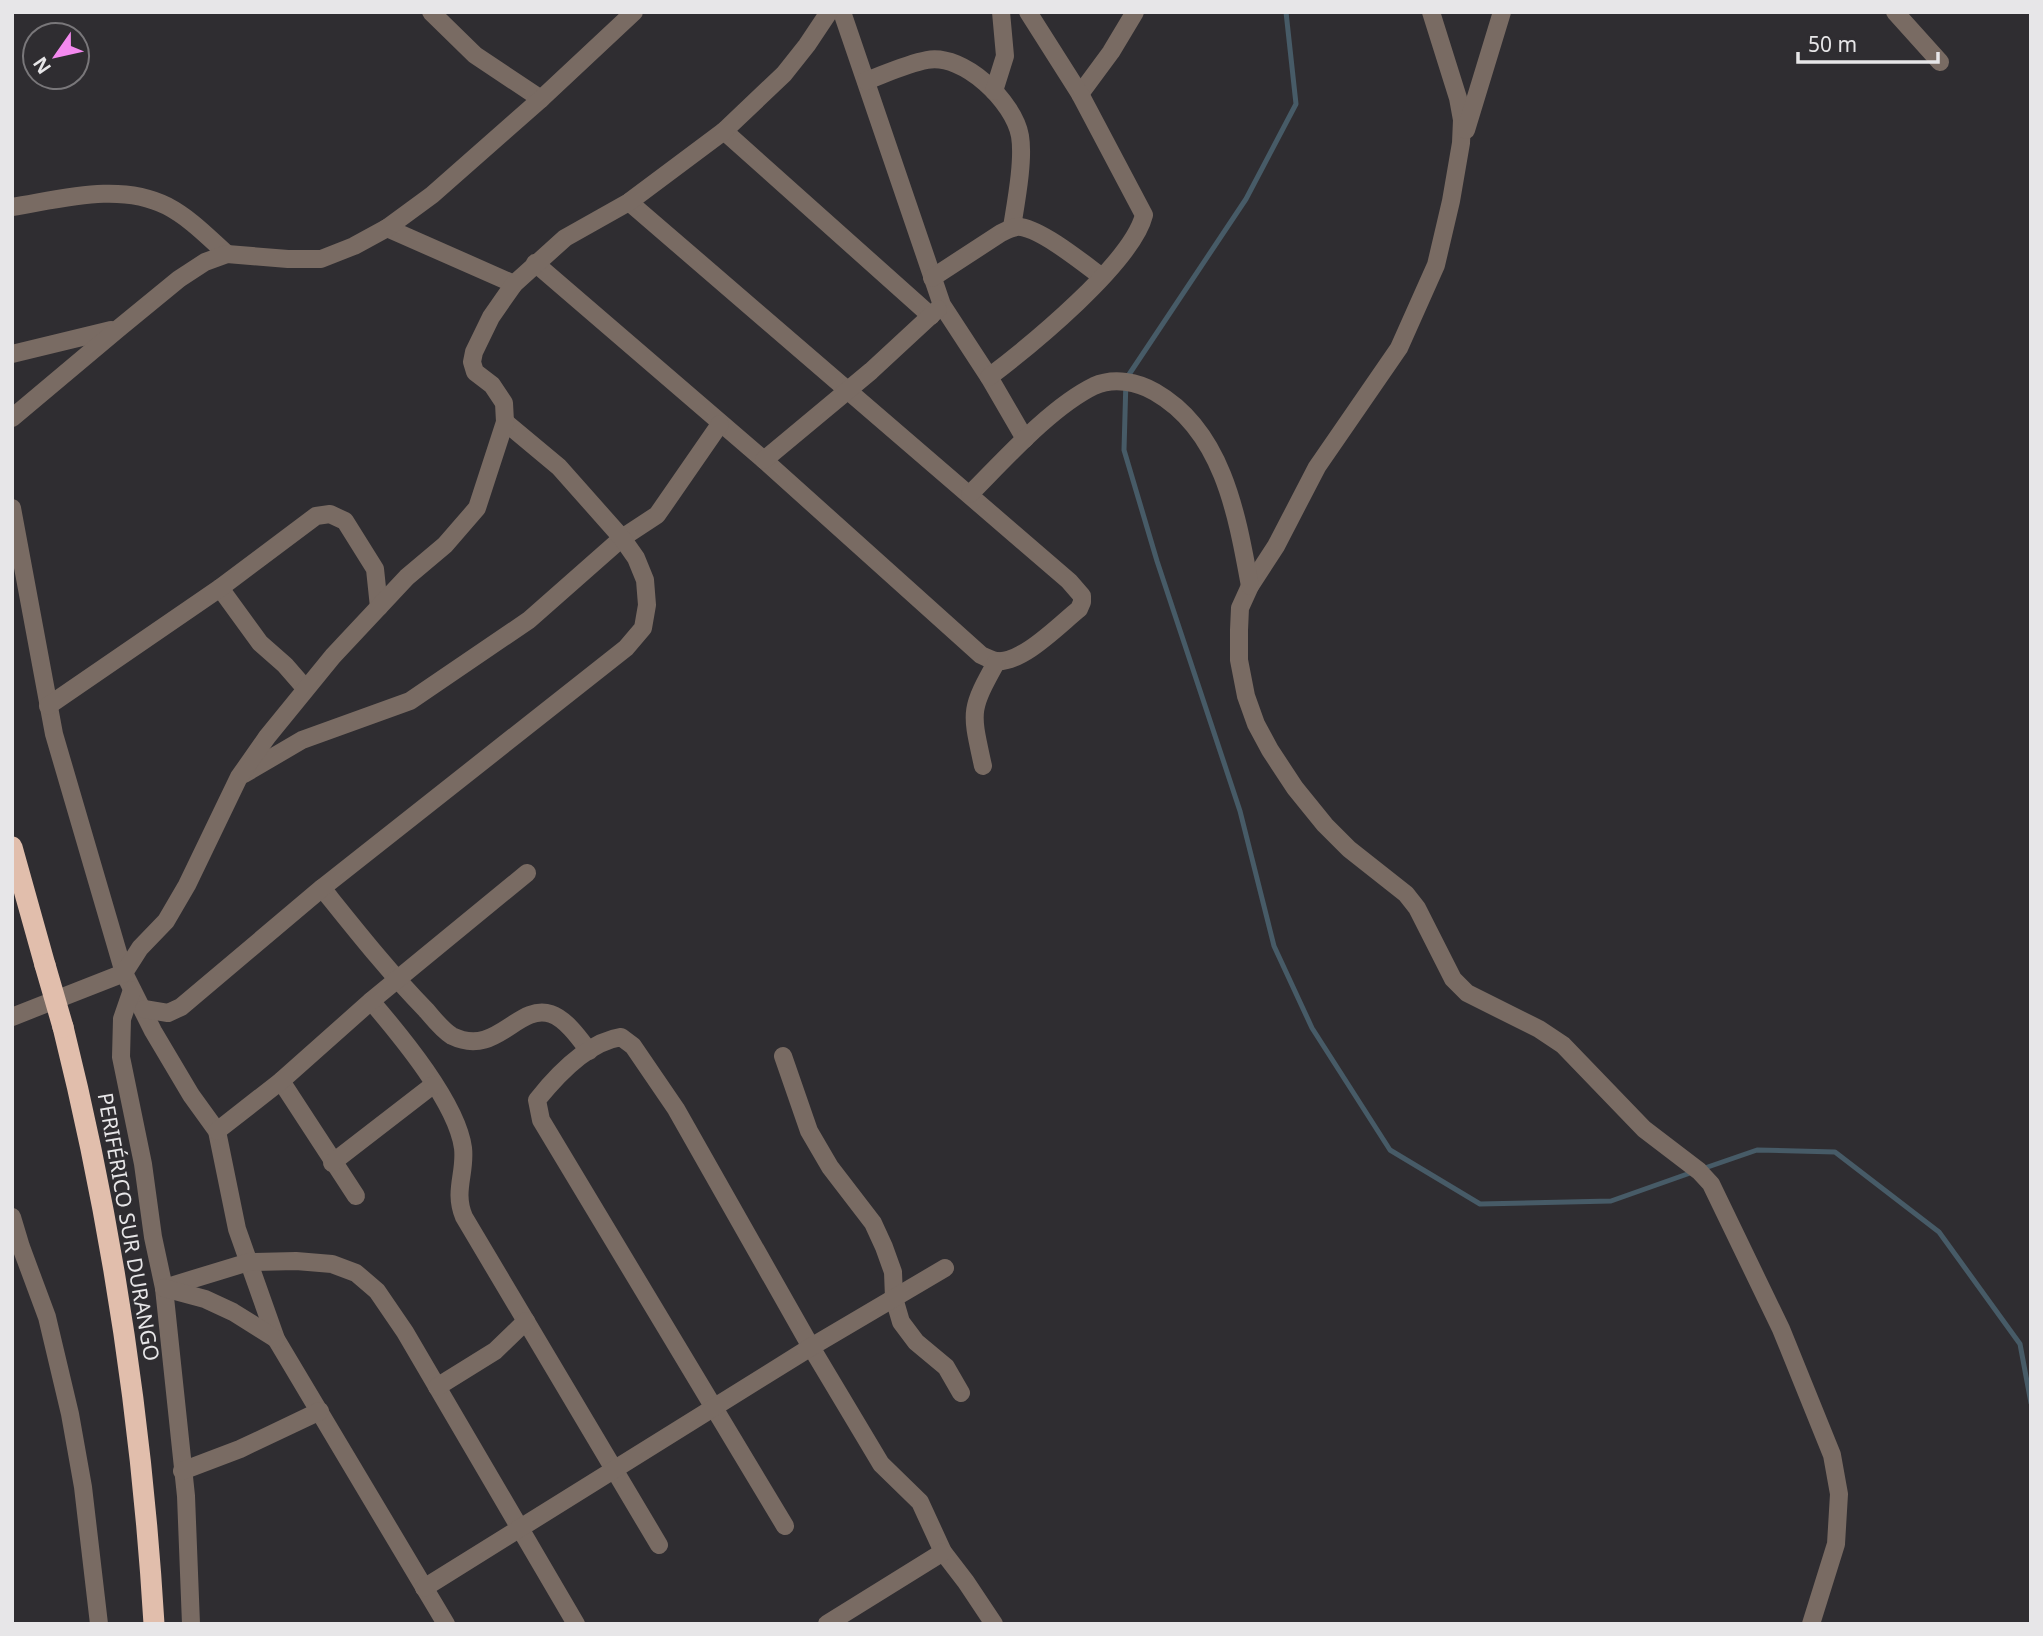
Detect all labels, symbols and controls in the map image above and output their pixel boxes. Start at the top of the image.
north arrow [21,21,91,91]
scale bar [1798,21,1938,65]
text: 50 m [1808,30,1857,58]
text: N [27,52,57,79]
street label: PERIFÉRICO SUR DURANGO [92,1090,166,1363]

